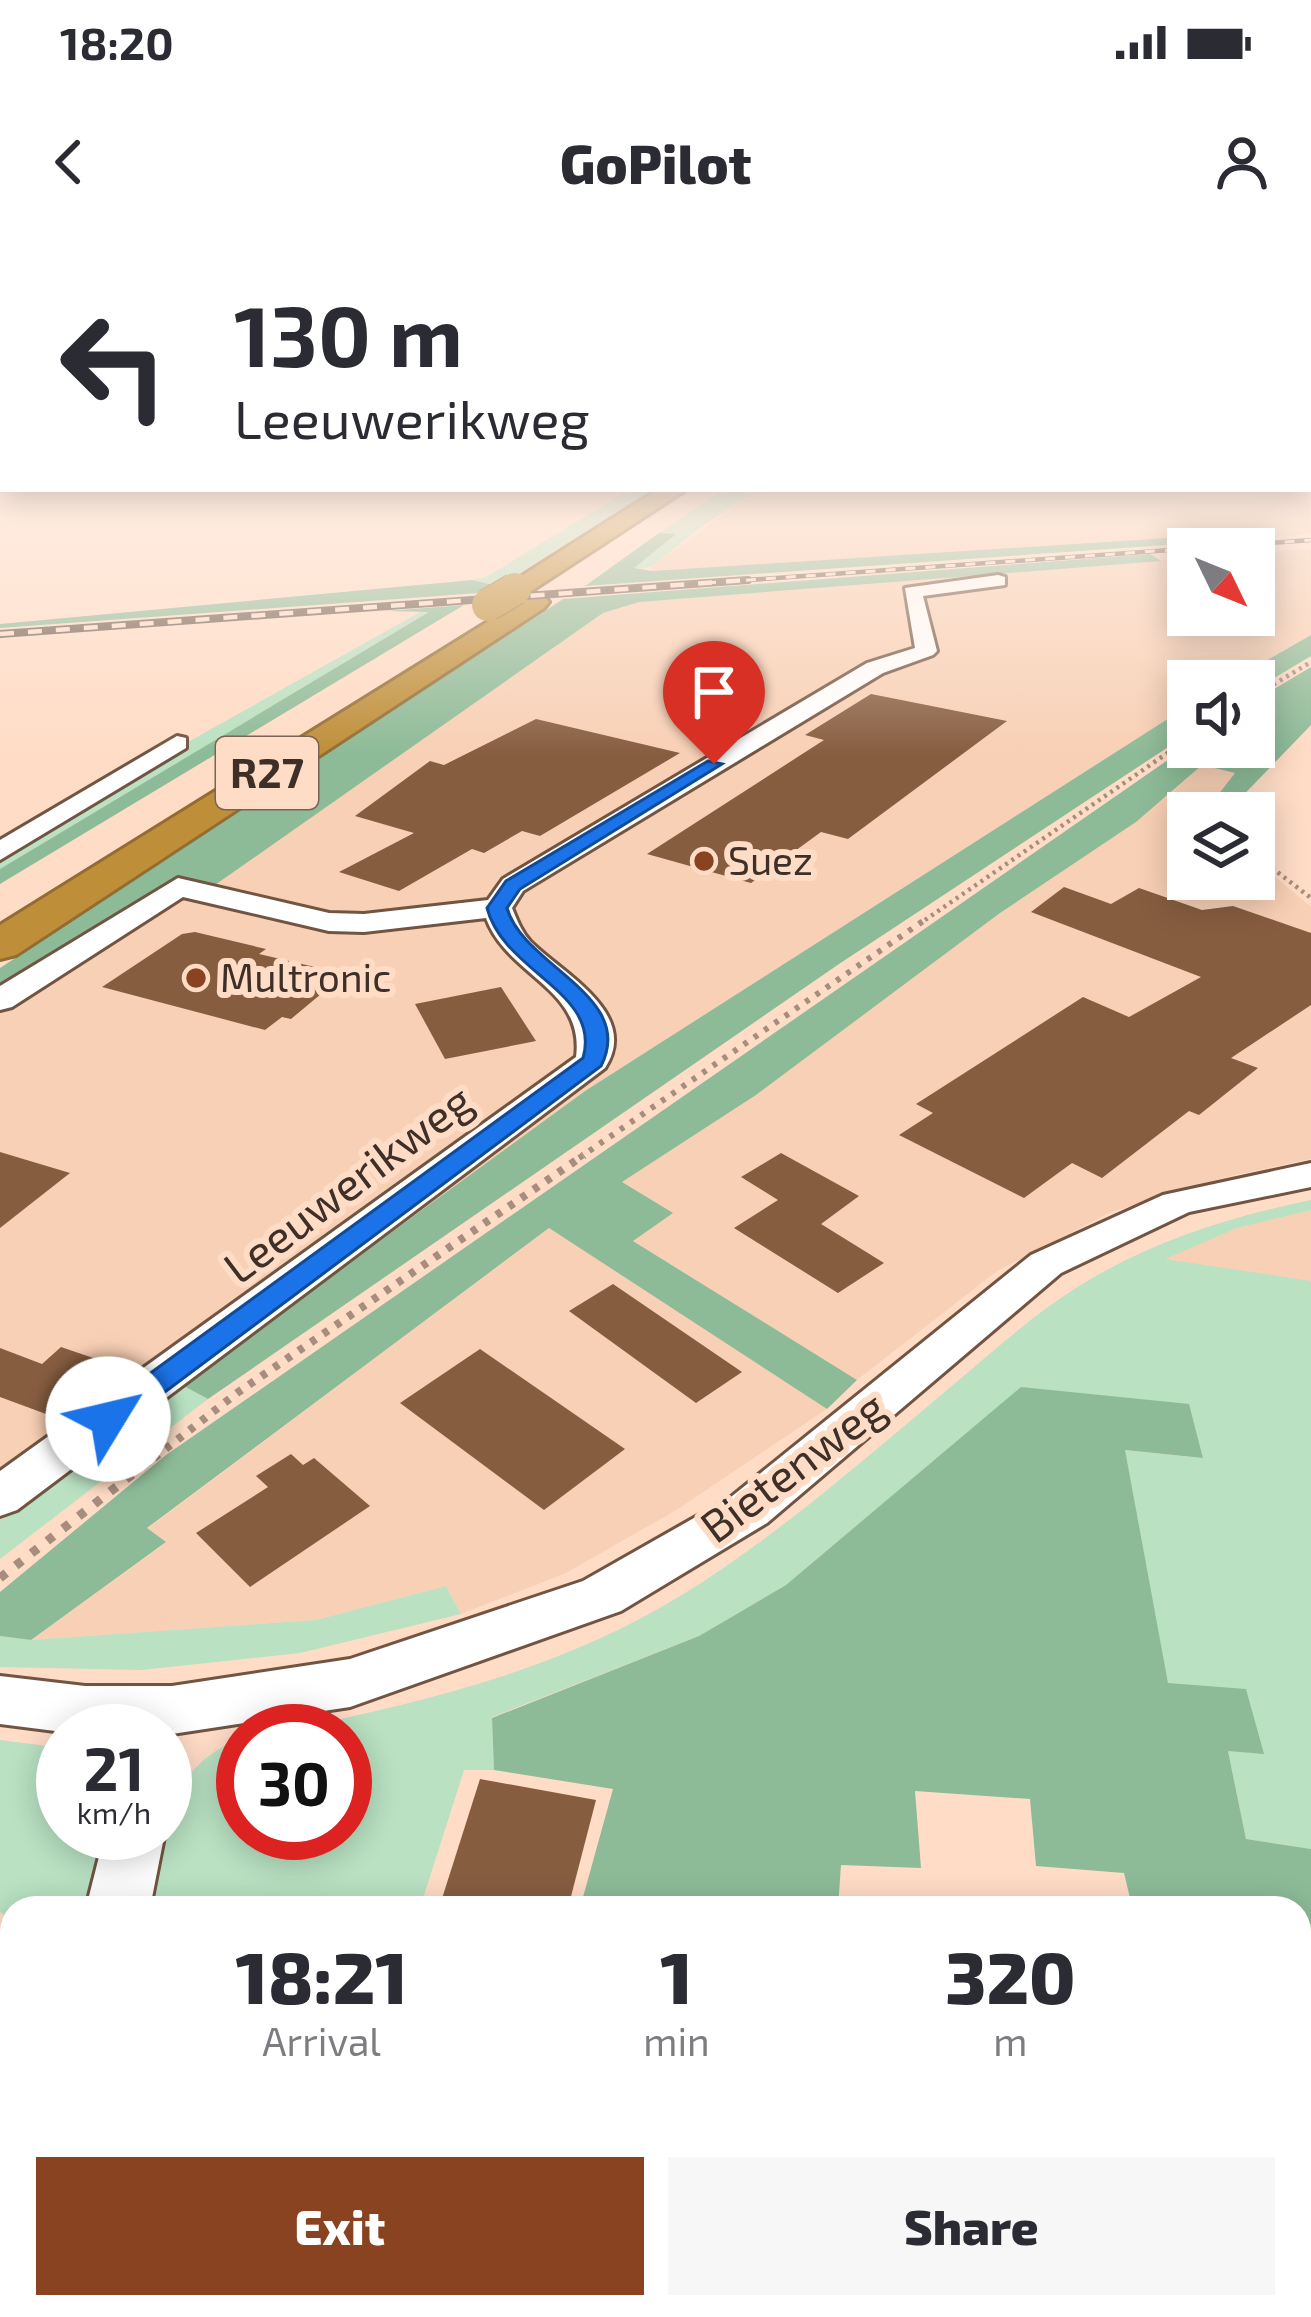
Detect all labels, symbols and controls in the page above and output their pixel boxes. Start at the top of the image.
text: 18:20 [60,15,174,69]
icon: back [36,129,102,195]
icon: person [1209,129,1275,195]
text: GoPilot [560,130,751,195]
text: 130 m [234,283,463,384]
icon: left [36,288,192,444]
text: Leeuwerikweg [234,385,590,450]
north arrow [1167,528,1275,636]
map controls [1167,528,1275,900]
pin [663,641,765,764]
icon: arrive [681,659,747,725]
button: sound [1167,660,1275,768]
road number: R27 [216,737,318,809]
button: layers [1167,792,1275,900]
place label: Suez [728,836,813,883]
marker: Suez [691,848,717,874]
place label: Multronic [220,953,391,1000]
marker: Multronic [183,965,209,991]
street label: Leeuwerikweg [212,1072,481,1293]
position arrow [45,1356,171,1482]
street label: Bietenweg [689,1379,895,1552]
speed limit sign: 30 [216,1704,372,1860]
text: 21 [84,1731,144,1803]
text: km/h [77,1794,151,1830]
text: 18:21 [235,1932,408,2018]
text: 1 [660,1932,693,2018]
text: 320 [945,1932,1076,2018]
text: Arrival [262,2017,381,2064]
text: min [643,2017,710,2064]
text: m [993,2017,1027,2064]
button: Exit [36,2157,644,2295]
button: Share [668,2157,1275,2295]

